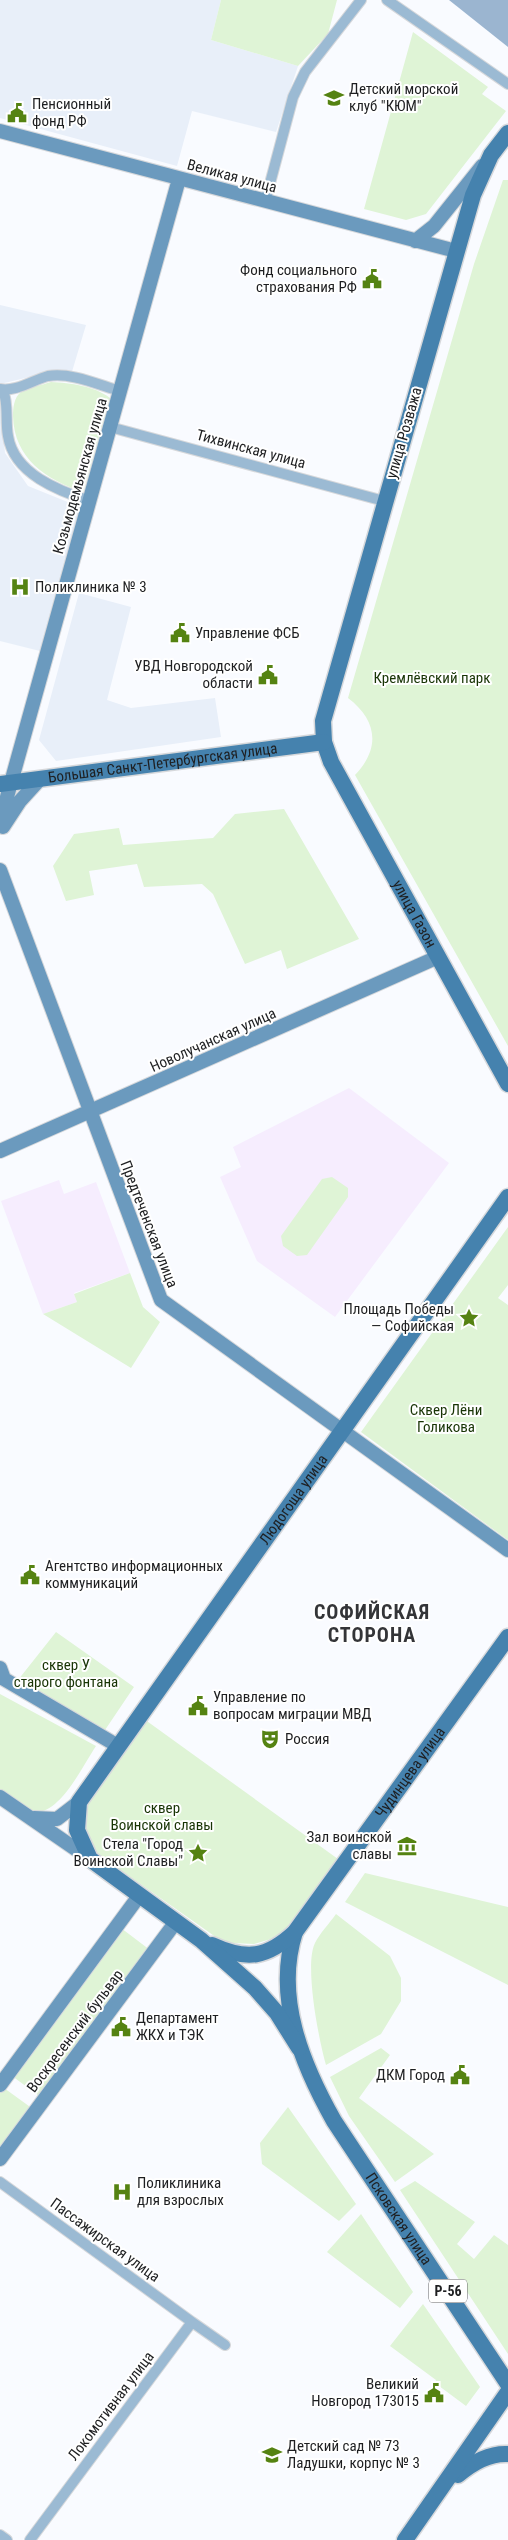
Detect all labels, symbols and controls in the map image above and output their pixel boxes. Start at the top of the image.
place label: Детский морской клуб "КЮМ" [349,80,458,115]
school or university icon: Детский морской клуб "КЮМ" [323,87,345,109]
place label: Пенсионный фонд РФ [32,95,111,130]
public building icon: Пенсионный фонд РФ [6,102,28,124]
street label: Великая улица [185,155,279,197]
place label: Фонд социального страхования РФ [240,261,357,296]
public building icon: Фонд социального страхования РФ [361,268,383,290]
street label: улица Розважа [382,385,426,481]
street label: Козьмодемьянская улица [49,396,111,556]
street label: Тихвинская улица [194,426,308,472]
hospital icon: Поликлиника № 3 [9,576,31,598]
place label: Поликлиника № 3 [35,578,147,596]
public building icon: Управление ФСБ [169,622,191,644]
place label: Управление ФСБ [195,624,300,642]
place label: УВД Новгородской области [134,657,253,692]
public building icon: УВД Новгородской области [257,664,279,686]
park label: Кремлёвский парк [374,669,490,687]
street label: Большая Санкт-Петербургская улица [47,739,278,787]
street label: улица Газон [389,877,440,951]
street label: Новолучанская улица [147,1004,279,1076]
street label: Предтеченская улица [116,1158,182,1290]
place label: Площадь Победы — Софийская [343,1300,454,1335]
place icon: Площадь Победы — Софийская [458,1307,480,1329]
park label: Сквер Лёни Голикова [410,1401,482,1436]
street label: Людогоща улица [255,1451,332,1548]
place label: Агентство информационных коммуникаций [45,1557,223,1592]
public building icon: Агентство информационных коммуникаций [19,1564,41,1586]
district label: СОФИЙСКАЯ СТОРОНА [314,1600,430,1647]
park label: сквер У старого фонтана [14,1656,118,1691]
place label: Управление по вопросам миграции МВД [213,1688,371,1723]
public building icon: Управление по вопросам миграции МВД [187,1695,209,1717]
street label: Чудинцева улица [371,1723,449,1821]
theatre icon: Россия [259,1728,281,1750]
place label: Россия [285,1730,329,1748]
park label: сквер Воинской славы [110,1799,214,1834]
place label: Зал воинской славы [306,1828,392,1863]
place label: Стела "Город Воинской Славы" [74,1835,183,1870]
museum icon: Зал воинской славы [396,1835,418,1857]
place icon: Стела "Город Воинской Славы" [187,1842,209,1864]
street label: Воскресенский бульвар [23,1966,127,2096]
place label: Департамент ЖКХ и ТЭК [136,2009,219,2044]
public building icon: Департамент ЖКХ и ТЭК [110,2016,132,2038]
public building icon: ДКМ Город [449,2064,471,2086]
place label: ДКМ Город [376,2066,445,2084]
street label: Псковская улица [362,2169,436,2268]
place label: Поликлиника для взрослых [137,2174,224,2209]
hospital icon: Поликлиника для взрослых [111,2181,133,2203]
street label: Пассажирская улица [47,2194,163,2286]
road number: Р-56 [429,2280,467,2302]
street label: Локомотивная улица [64,2348,158,2464]
place label: Великий Новгород 173015 [311,2375,419,2410]
public building icon: Великий Новгород 173015 [423,2382,445,2404]
place label: Детский сад № 73 Ладушки, корпус № 3 [287,2437,420,2472]
school or university icon: Детский сад № 73 Ладушки, корпус № 3 [261,2444,283,2466]

